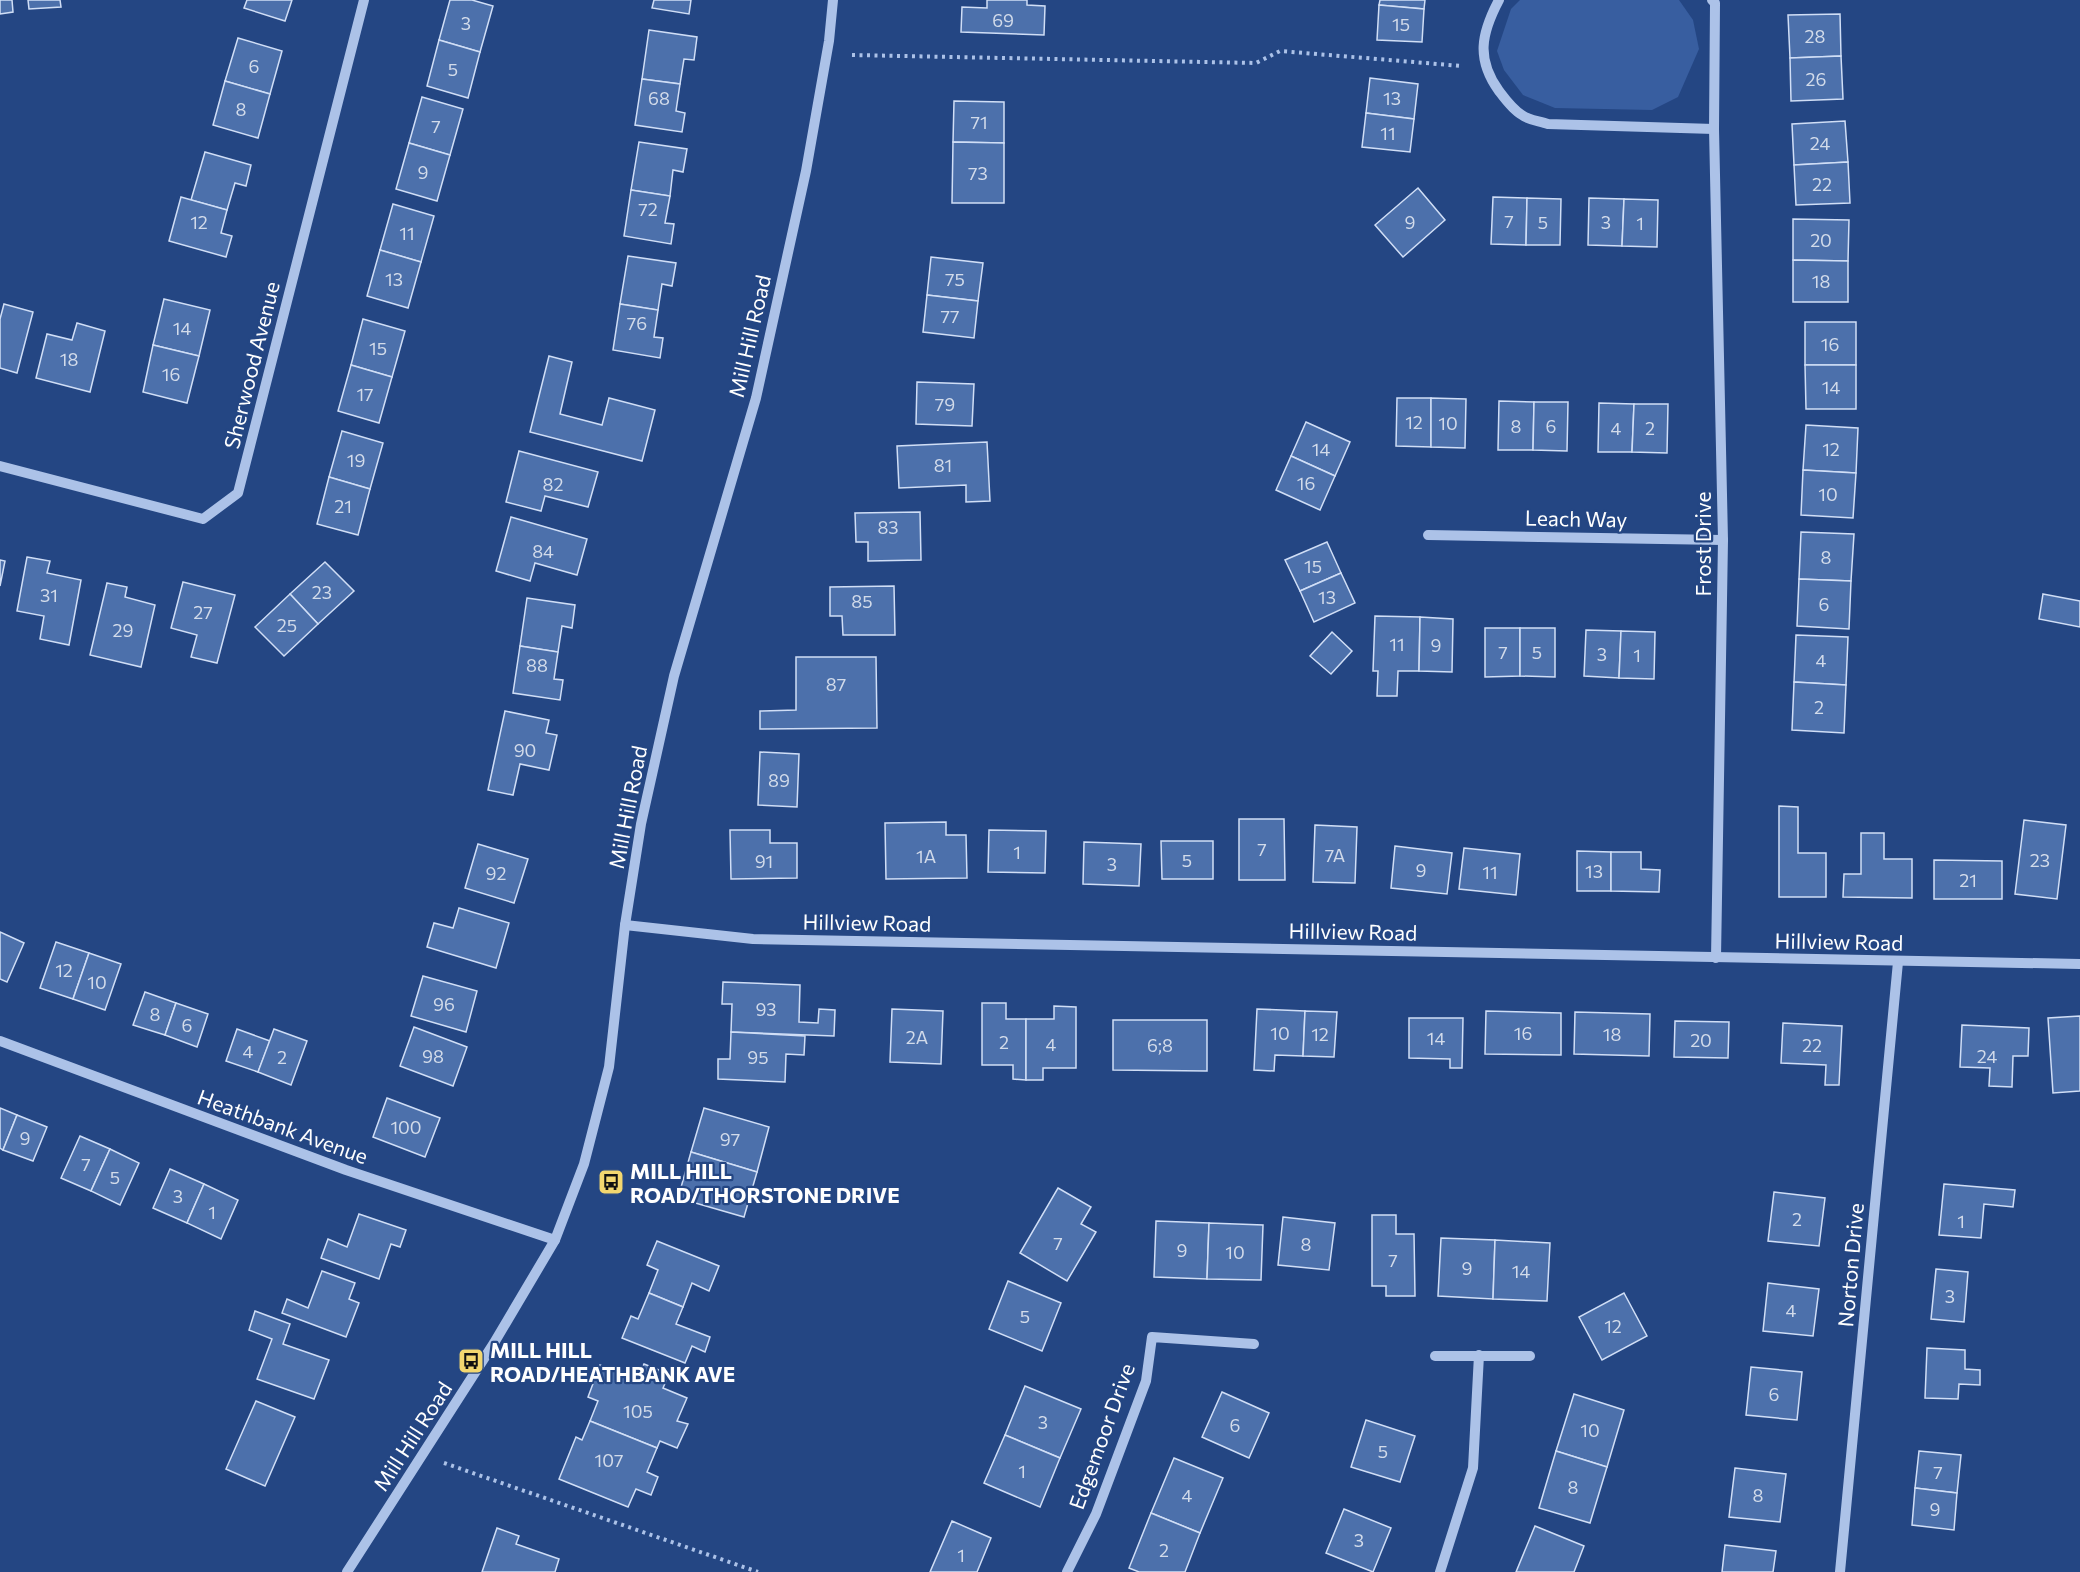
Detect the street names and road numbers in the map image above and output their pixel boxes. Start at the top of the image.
street label: Mill Hill Road [723,272,775,400]
street label: Sherwood Avenue [218,279,284,451]
street label: Frost Drive [1690,492,1715,596]
street label: Leach Way [1525,505,1628,531]
street label: Mill Hill Road [603,743,651,871]
street label: Hillview Road [802,908,932,936]
street label: Hillview Road [1288,917,1418,945]
street label: Hillview Road [1774,927,1904,955]
street label: Heathbank Avenue [194,1084,372,1168]
street label: Norton Drive [1832,1202,1868,1328]
street label: Edgemoor Drive [1063,1360,1139,1512]
street label: Mill Hill Road [367,1377,457,1495]

